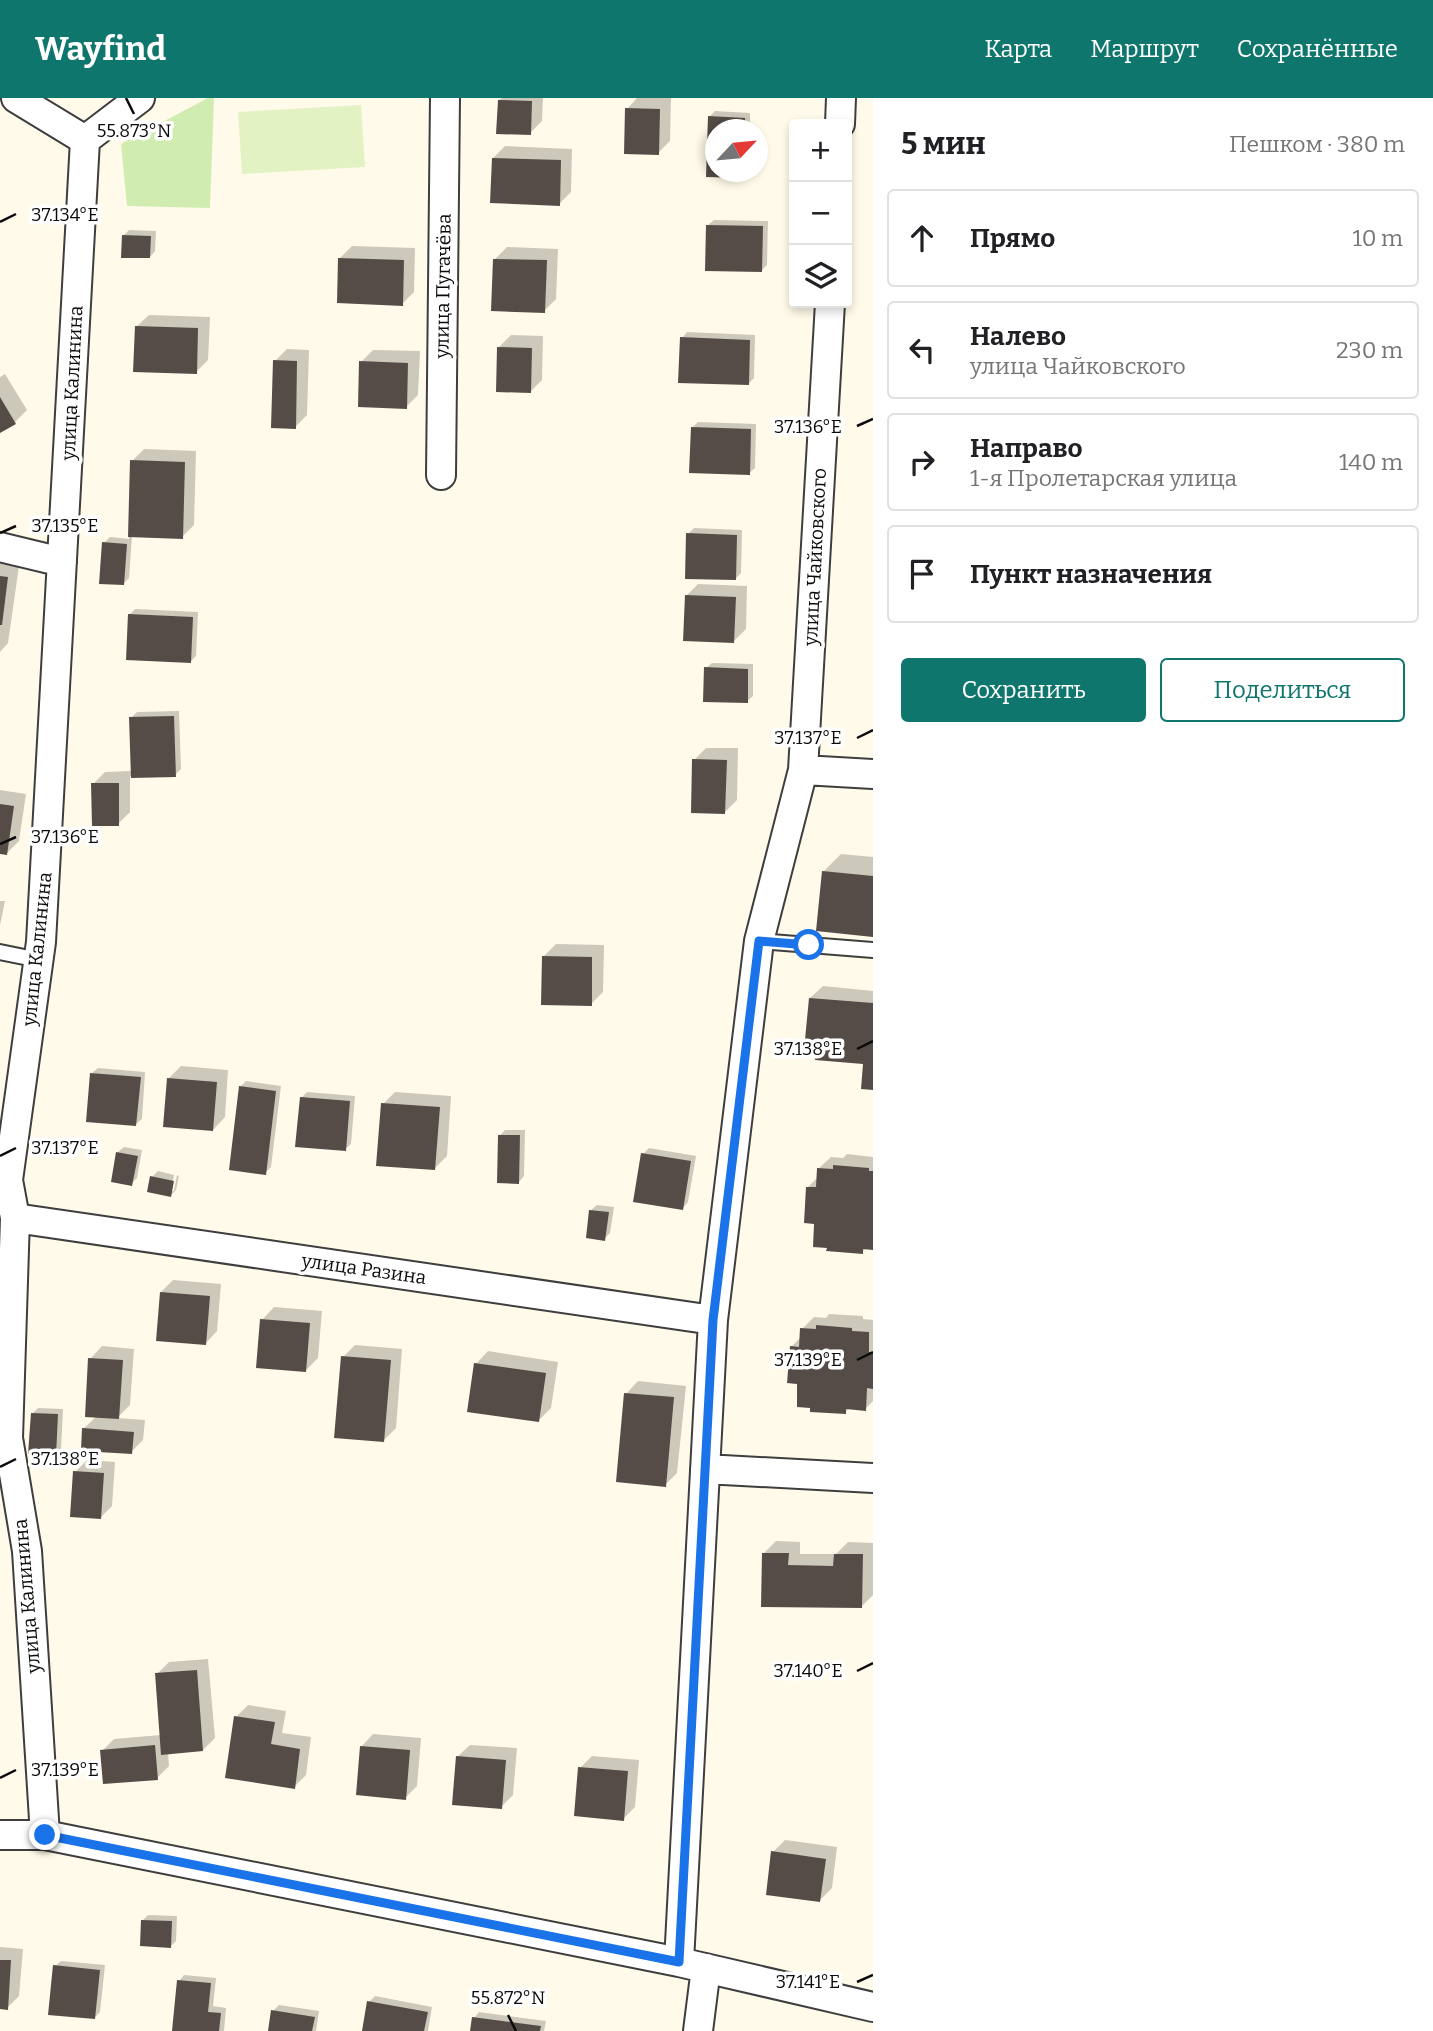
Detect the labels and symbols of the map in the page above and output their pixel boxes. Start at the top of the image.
north arrow [705,119,768,182]
text: 55.873°N [97,120,171,142]
text: 37.134°E [31,204,99,226]
street label: улица Пугачёва [430,213,456,360]
street label: улица Калинина [56,304,88,462]
text: 37.136°E [774,416,842,438]
street label: улица Чайковского [799,467,831,648]
text: 37.135°E [31,515,99,537]
text: 37.137°E [774,727,842,749]
text: 37.136°E [31,826,99,848]
street label: улица Калинина [17,870,57,1028]
route start [793,929,824,960]
text: 37.138°E [774,1038,842,1060]
text: 37.137°E [31,1137,99,1159]
street label: улица Разина [299,1249,428,1289]
text: 37.139°E [774,1349,842,1371]
text: 37.138°E [31,1448,99,1470]
street label: улица Калинина [9,1517,45,1675]
text: 37.140°E [773,1660,843,1682]
text: 37.139°E [31,1759,99,1781]
route end [29,1819,60,1850]
text: 37.141°E [776,1971,840,1993]
text: 55.872°N [471,1987,545,2009]

